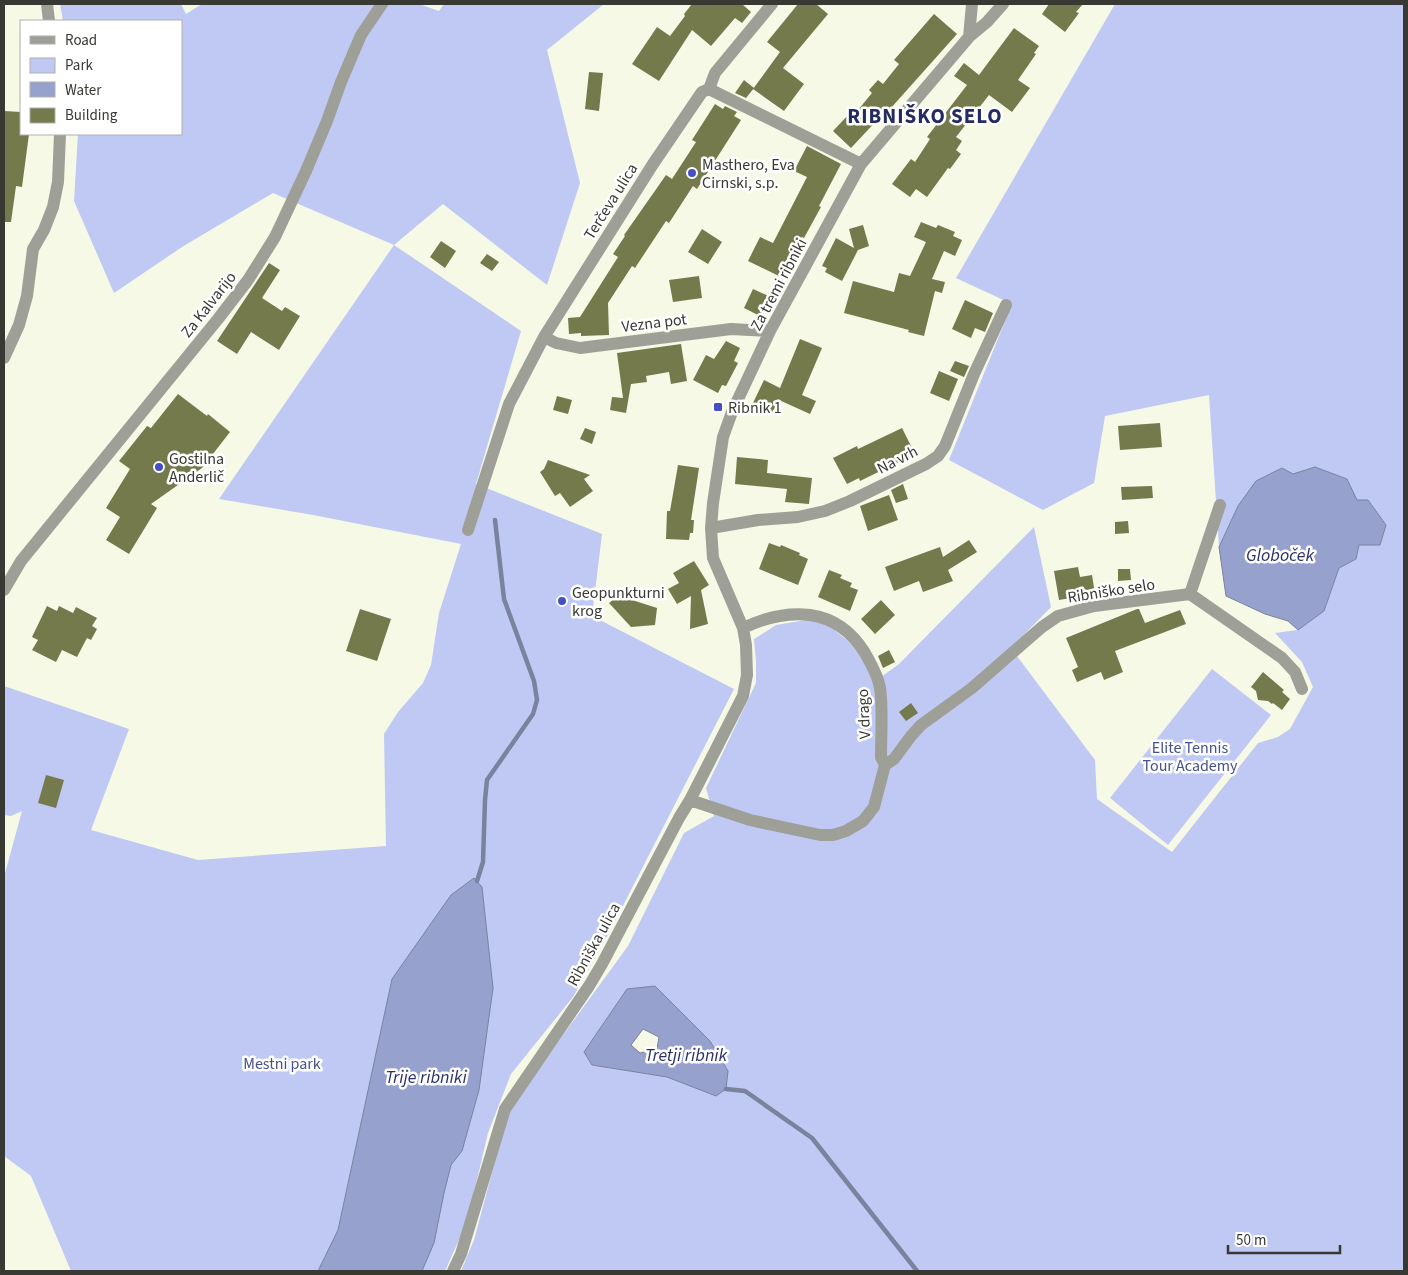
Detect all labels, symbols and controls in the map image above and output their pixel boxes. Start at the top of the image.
legend [20,20,182,135]
text: Road [65,30,97,51]
text: Park [65,55,94,76]
text: Water [65,80,102,101]
district label: RIBNIŠKO SELO [847,101,1003,131]
text: Building [65,105,118,126]
place label: Masthero, Eva Cirnski, s.p. [702,154,795,194]
street label: Terčeva ulica [579,159,643,244]
marker: Masthero, Eva Cirnski, s.p. [686,167,698,179]
street label: Za tremi ribniki [745,234,812,335]
street label: Za Kalvarijo [176,267,242,342]
street label: Vezna pot [620,308,689,338]
place label: Ribnik 1 [728,397,782,419]
marker: Ribnik 1 [712,401,724,413]
street label: Na vrh [873,440,922,480]
place label: Gostilna Anderlič [169,448,225,488]
marker: Gostilna Anderlič [153,461,165,473]
water label: Globoček [1246,543,1314,568]
street label: Ribniško selo [1066,573,1156,609]
place label: Geopunkturni krog [572,582,665,622]
marker: Geopunkturni krog [556,595,568,607]
street label: V drago [852,688,876,740]
park label: Elite Tennis Tour Academy [1142,737,1238,777]
street label: Ribniška ulica [562,899,626,990]
water label: Tretji ribnik [645,1043,728,1068]
park label: Mestni park [243,1053,321,1075]
water label: Trije ribniki [385,1065,467,1090]
scale bar [1228,1222,1340,1254]
text: 50 m [1236,1230,1266,1251]

